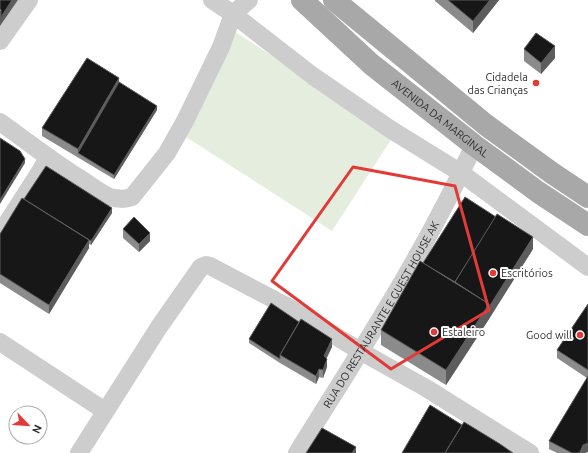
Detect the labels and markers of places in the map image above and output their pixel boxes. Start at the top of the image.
place label: Cidadela das Crianças [468,71,528,96]
marker: Cidadela das Crianças [531,78,541,88]
place label: Escritórios [501,267,553,279]
marker: Escritórios [488,268,498,278]
place label: Estaleiro [442,326,485,338]
marker: Estaleiro [429,327,439,337]
place label: Good will [526,329,572,341]
marker: Good will [575,330,585,340]

